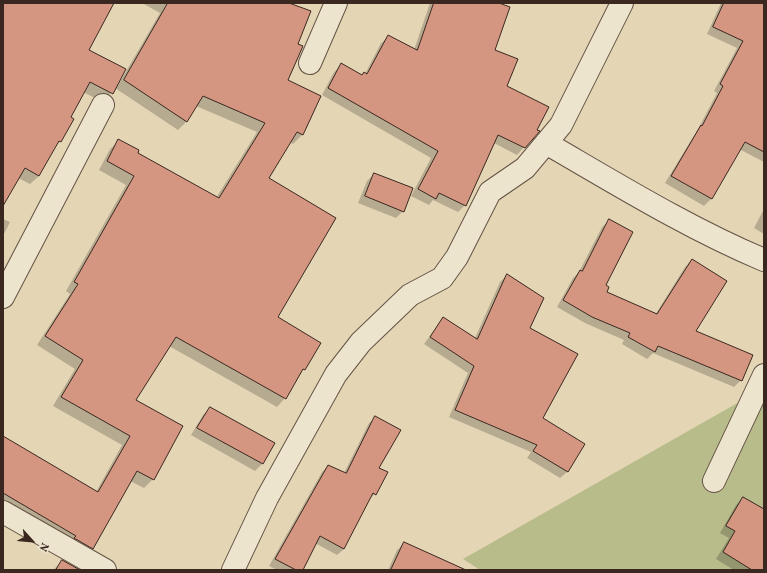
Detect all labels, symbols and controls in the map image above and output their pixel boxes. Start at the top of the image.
north arrow [12,521,52,561]
text: N [35,540,52,554]

